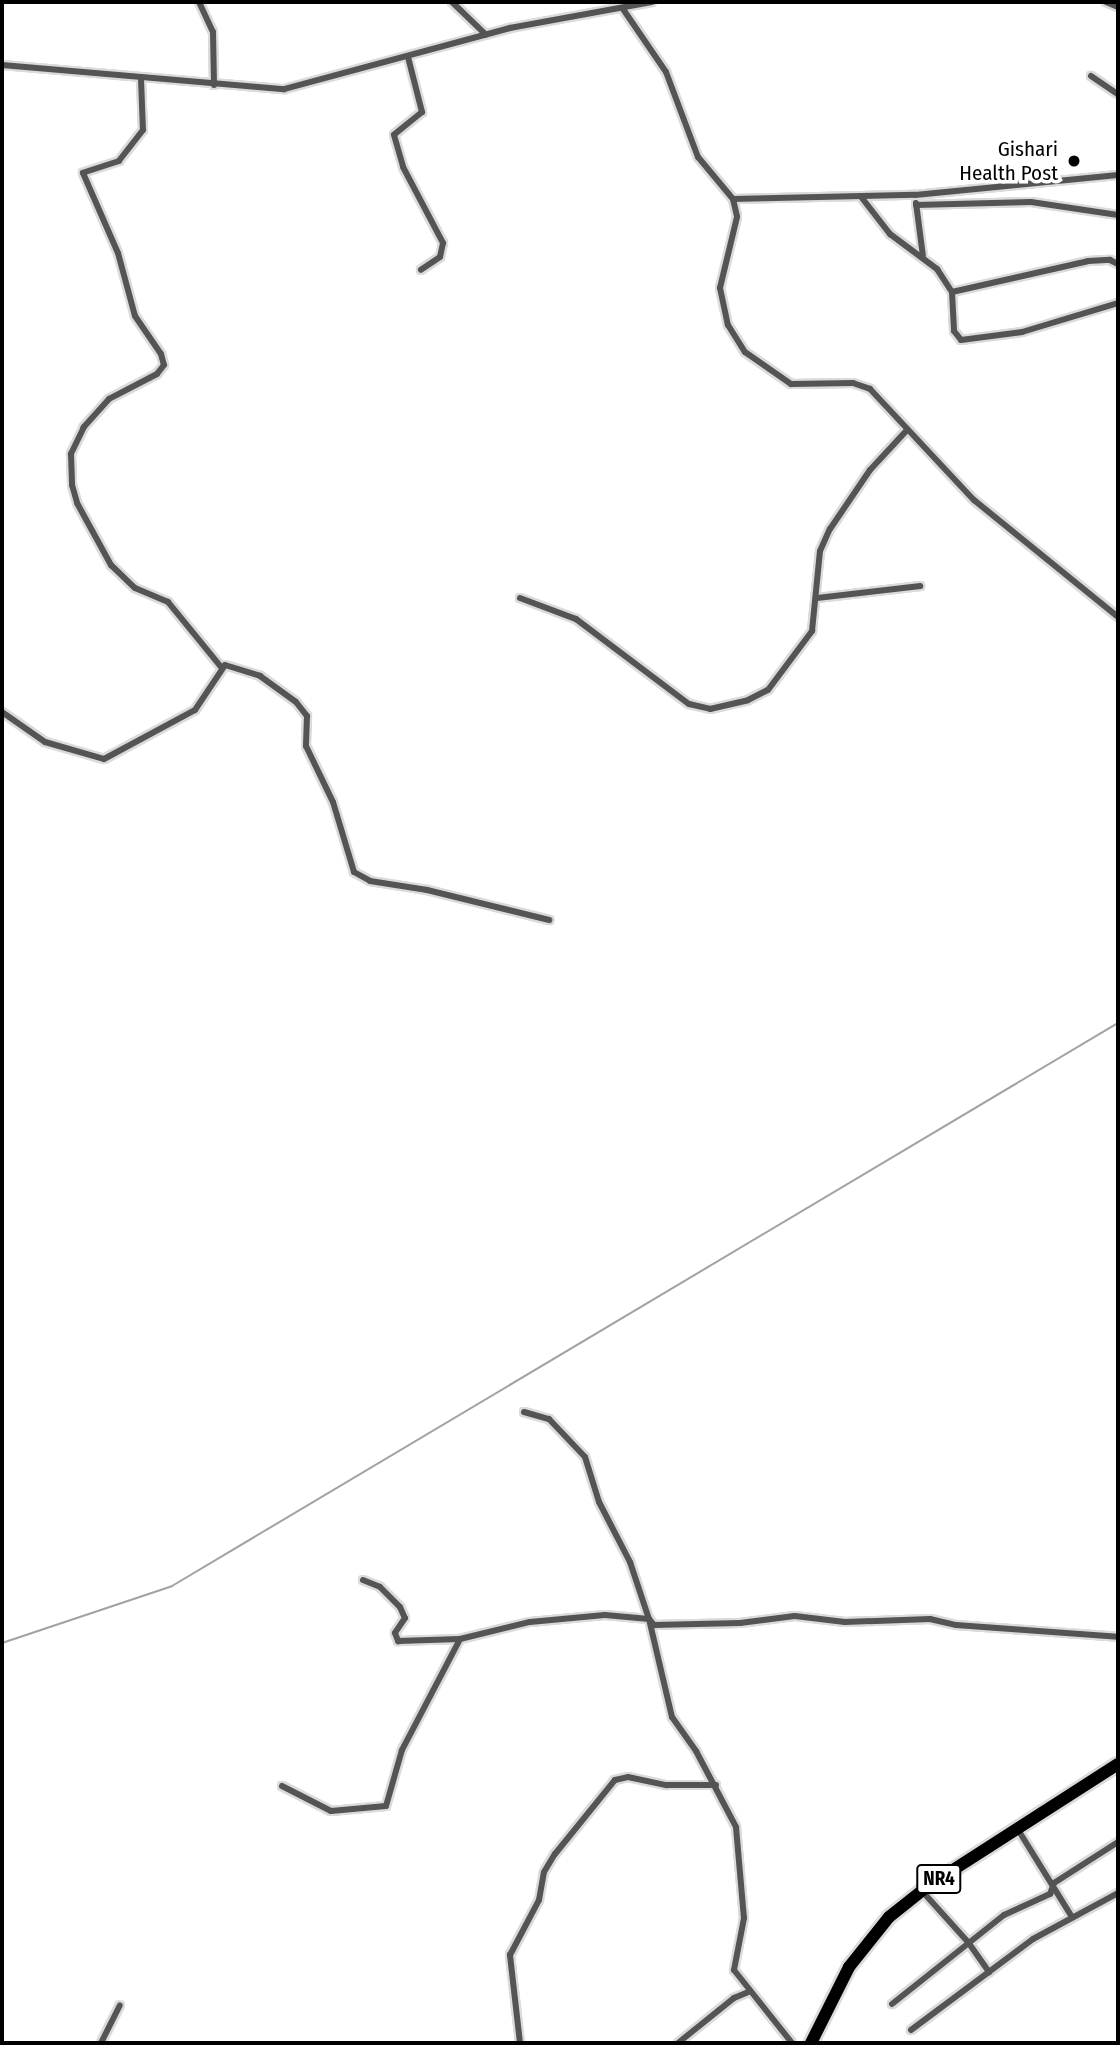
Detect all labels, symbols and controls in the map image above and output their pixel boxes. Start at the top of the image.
place label: Gishari Health Post [959,136,1058,186]
marker: Gishari Health Post [1064,151,1084,171]
road number: NR4 [916,1864,962,1895]

